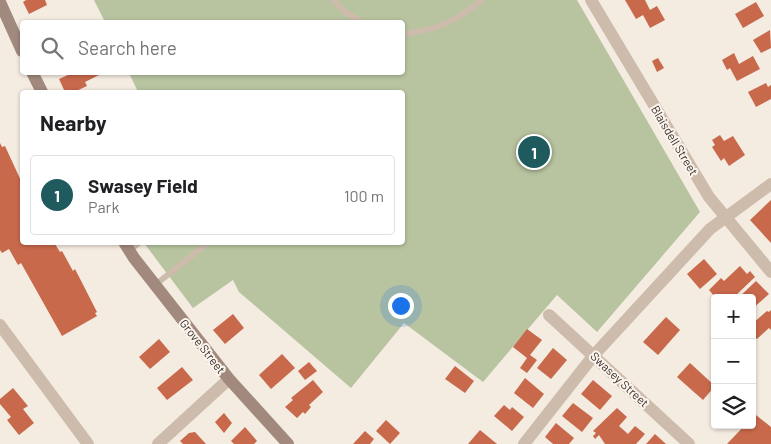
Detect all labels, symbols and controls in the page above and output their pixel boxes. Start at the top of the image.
search box [20,20,405,75]
icon: search [38,34,66,62]
text: Search here [78,36,177,59]
street label: Blaisdell Street [649,103,701,177]
text: Nearby [40,110,106,135]
pin: 1 [518,133,550,171]
text: Swasey Field [88,174,198,197]
text: 1 [54,186,60,205]
text: 100 m [344,186,384,205]
text: Park [88,197,119,216]
your location [388,293,414,319]
map controls [711,294,756,429]
button: + [711,294,756,339]
street label: Grove Street [177,316,229,376]
button: − [711,339,756,384]
street label: Swasey Street [588,349,652,409]
button: layers [711,384,756,429]

